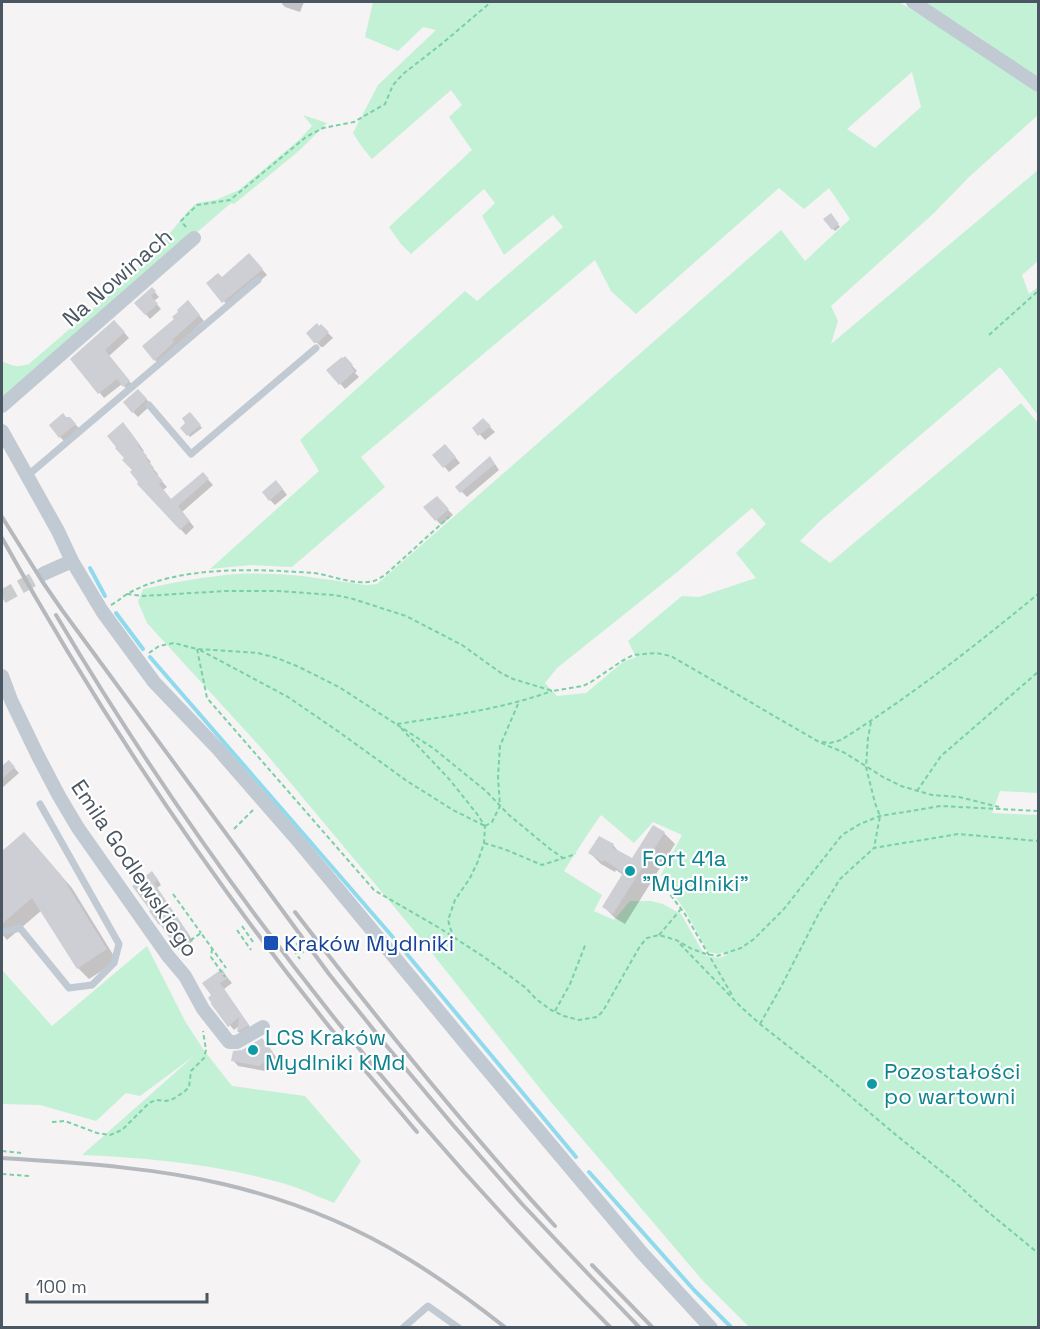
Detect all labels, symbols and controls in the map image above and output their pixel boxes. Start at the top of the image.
street label: Na Nowinach [56,222,178,332]
street label: Emila Godlewskiego [65,774,205,962]
place label: Fort 41a "Mydlniki" [642,844,749,897]
marker: Fort 41a "Mydlniki" [623,864,637,878]
place label: Kraków Mydlniki [284,929,454,957]
marker: Kraków Mydlniki [262,934,280,952]
place label: LCS Kraków Mydlniki KMd [265,1023,405,1076]
marker: LCS Kraków Mydlniki KMd [246,1043,260,1057]
place label: Pozostałości po wartowni [884,1057,1020,1110]
marker: Pozostałości po wartowni [865,1077,879,1091]
scale bar [27,1266,207,1304]
text: 100 m [36,1275,87,1298]

